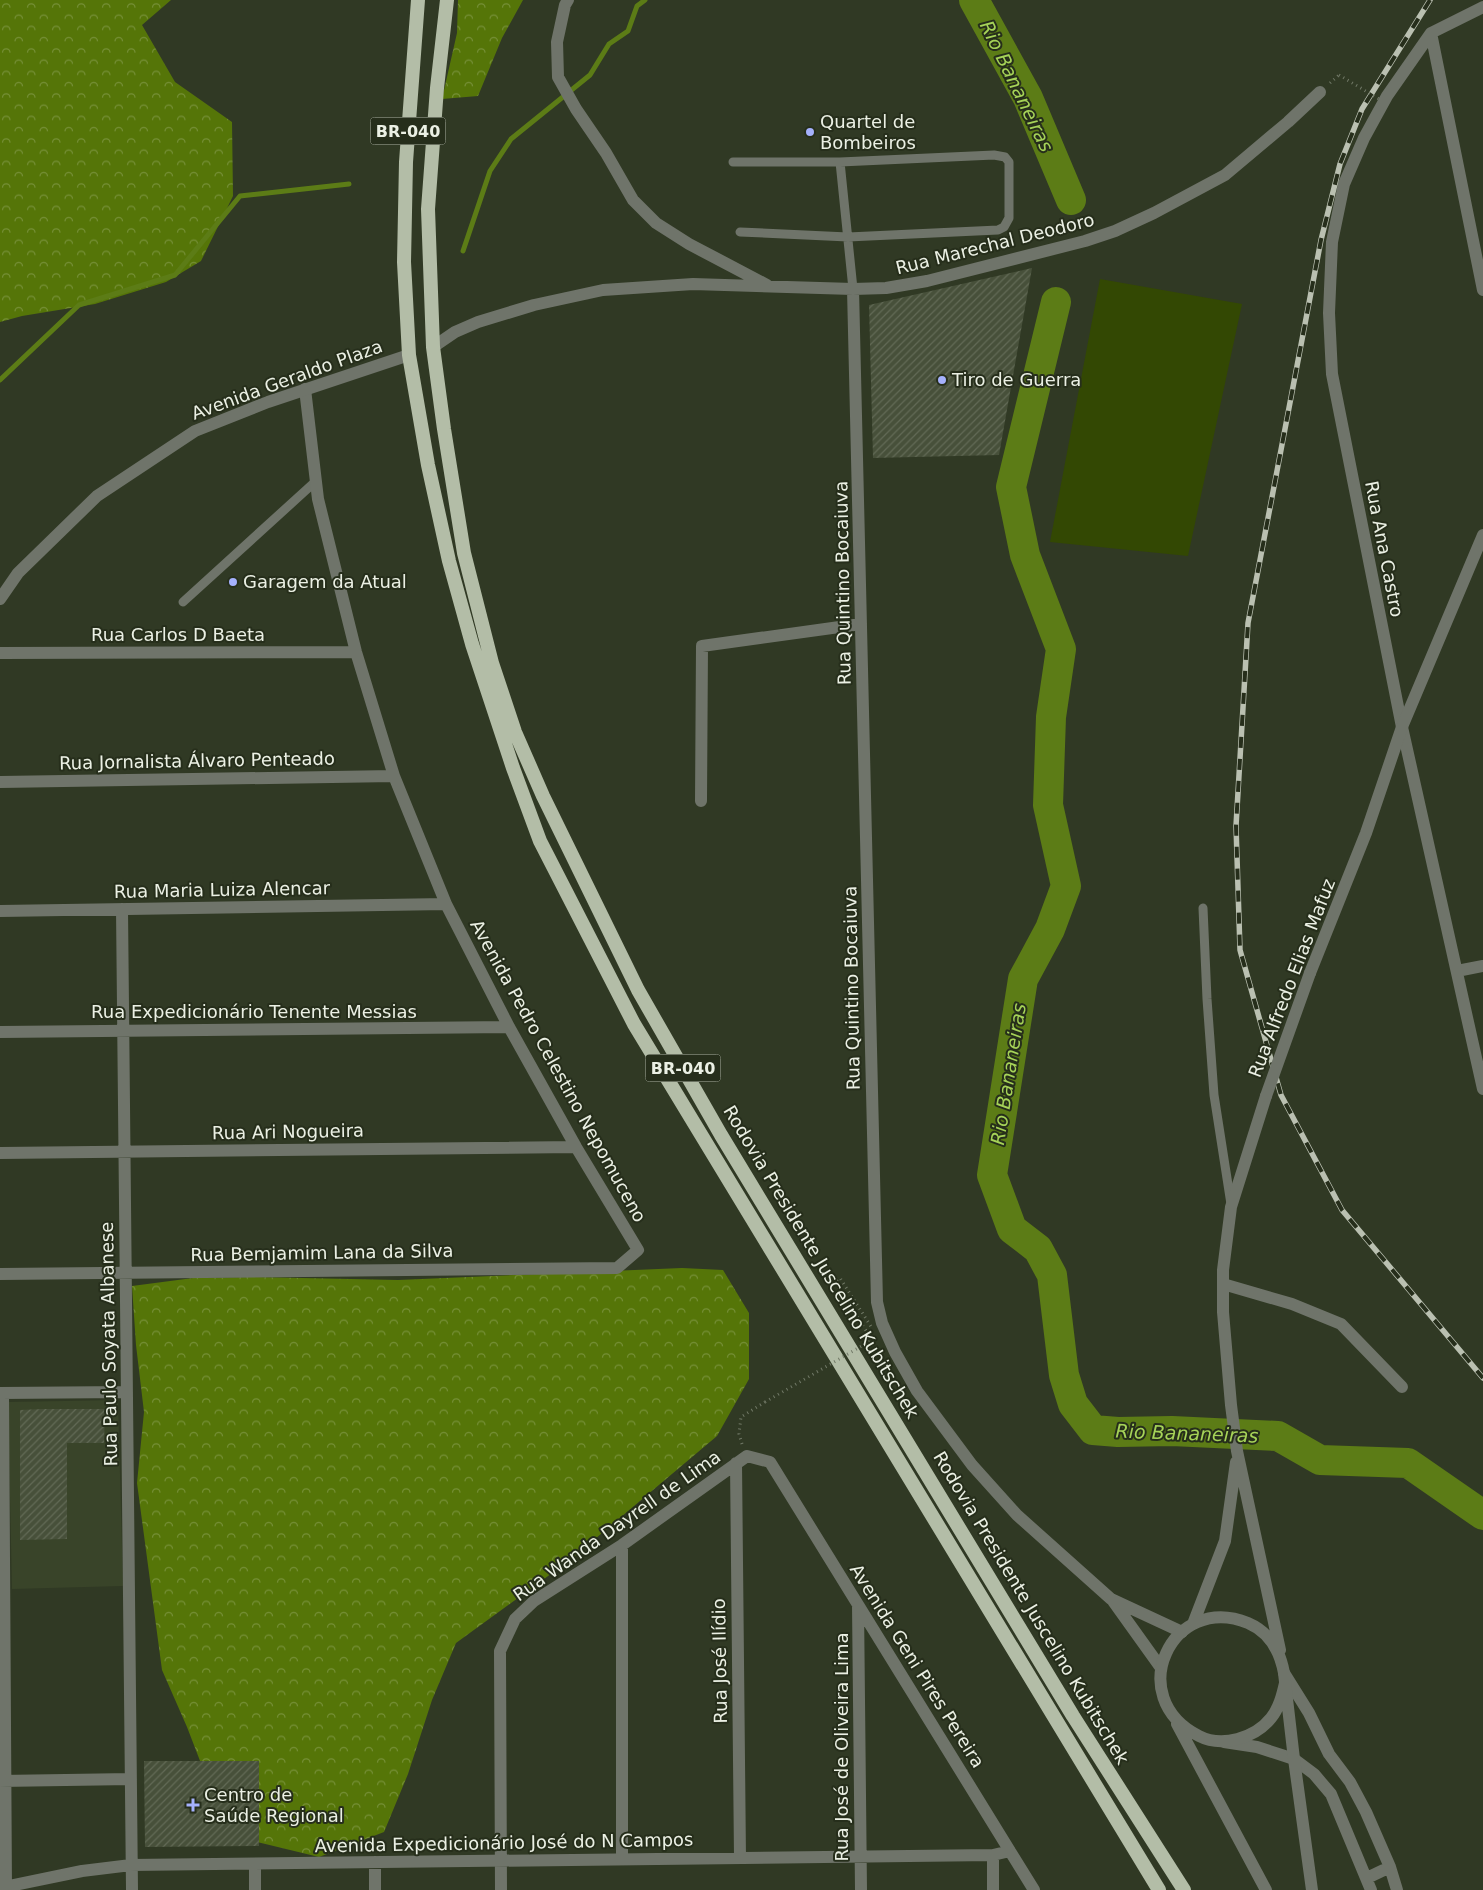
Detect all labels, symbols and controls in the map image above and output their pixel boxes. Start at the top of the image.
water label: Rio Bananeiras [976,17,1058,155]
place label: Quartel de Bombeiros [820,111,916,153]
road number: BR-040 [370,118,446,144]
marker: Quartel de Bombeiros [804,126,816,138]
street label: Rua Marechal Deodoro [893,209,1096,278]
street label: Avenida Geraldo Plaza [189,335,385,424]
place label: Tiro de Guerra [951,369,1081,390]
marker: Tiro de Guerra [936,374,948,386]
street label: Rua Ana Castro [1361,479,1408,619]
street label: Rua Quintino Bocaiuva [830,481,855,685]
place label: Garagem da Atual [243,571,407,592]
marker: Garagem da Atual [227,576,239,588]
street label: Rua Carlos D Baeta [91,624,265,645]
street label: Rua Jornalista Álvaro Penteado [59,748,335,773]
street label: Rua Alfredo Elias Mafuz [1244,876,1339,1080]
street label: Rua Maria Luiza Alencar [114,877,331,902]
street label: Rua Quintino Bocaiuva [839,886,864,1090]
street label: Avenida Pedro Celestino Nepomuceno [466,916,651,1226]
street label: Rua Expedicionário Tenente Messias [91,1001,417,1022]
water label: Rio Bananeiras [986,1002,1030,1146]
road number: BR-040 [646,1054,720,1082]
street label: Rodovia Presidente Juscelino Kubitschek [719,1101,924,1423]
street label: Rua Ari Nogueira [212,1120,364,1143]
street label: Rua Paulo Soyata Albanese [96,1221,121,1467]
street label: Rua Bemjamim Lana da Silva [190,1240,454,1265]
water label: Rio Bananeiras [1115,1420,1259,1446]
street label: Rua Wanda Dayrell de Lima [509,1446,724,1605]
street label: Rodovia Presidente Juscelino Kubitschek [929,1447,1134,1769]
street label: Avenida Geni Pires Pereira [846,1560,989,1771]
street label: Rua José Ilídio [708,1598,731,1724]
street label: Rua José de Oliveira Lima [831,1632,852,1862]
place label: Centro de Saúde Regional [204,1784,344,1826]
marker: Centro de Saúde Regional [186,1798,200,1812]
street label: Avenida Expedicionário José do N Campos [314,1829,694,1856]

